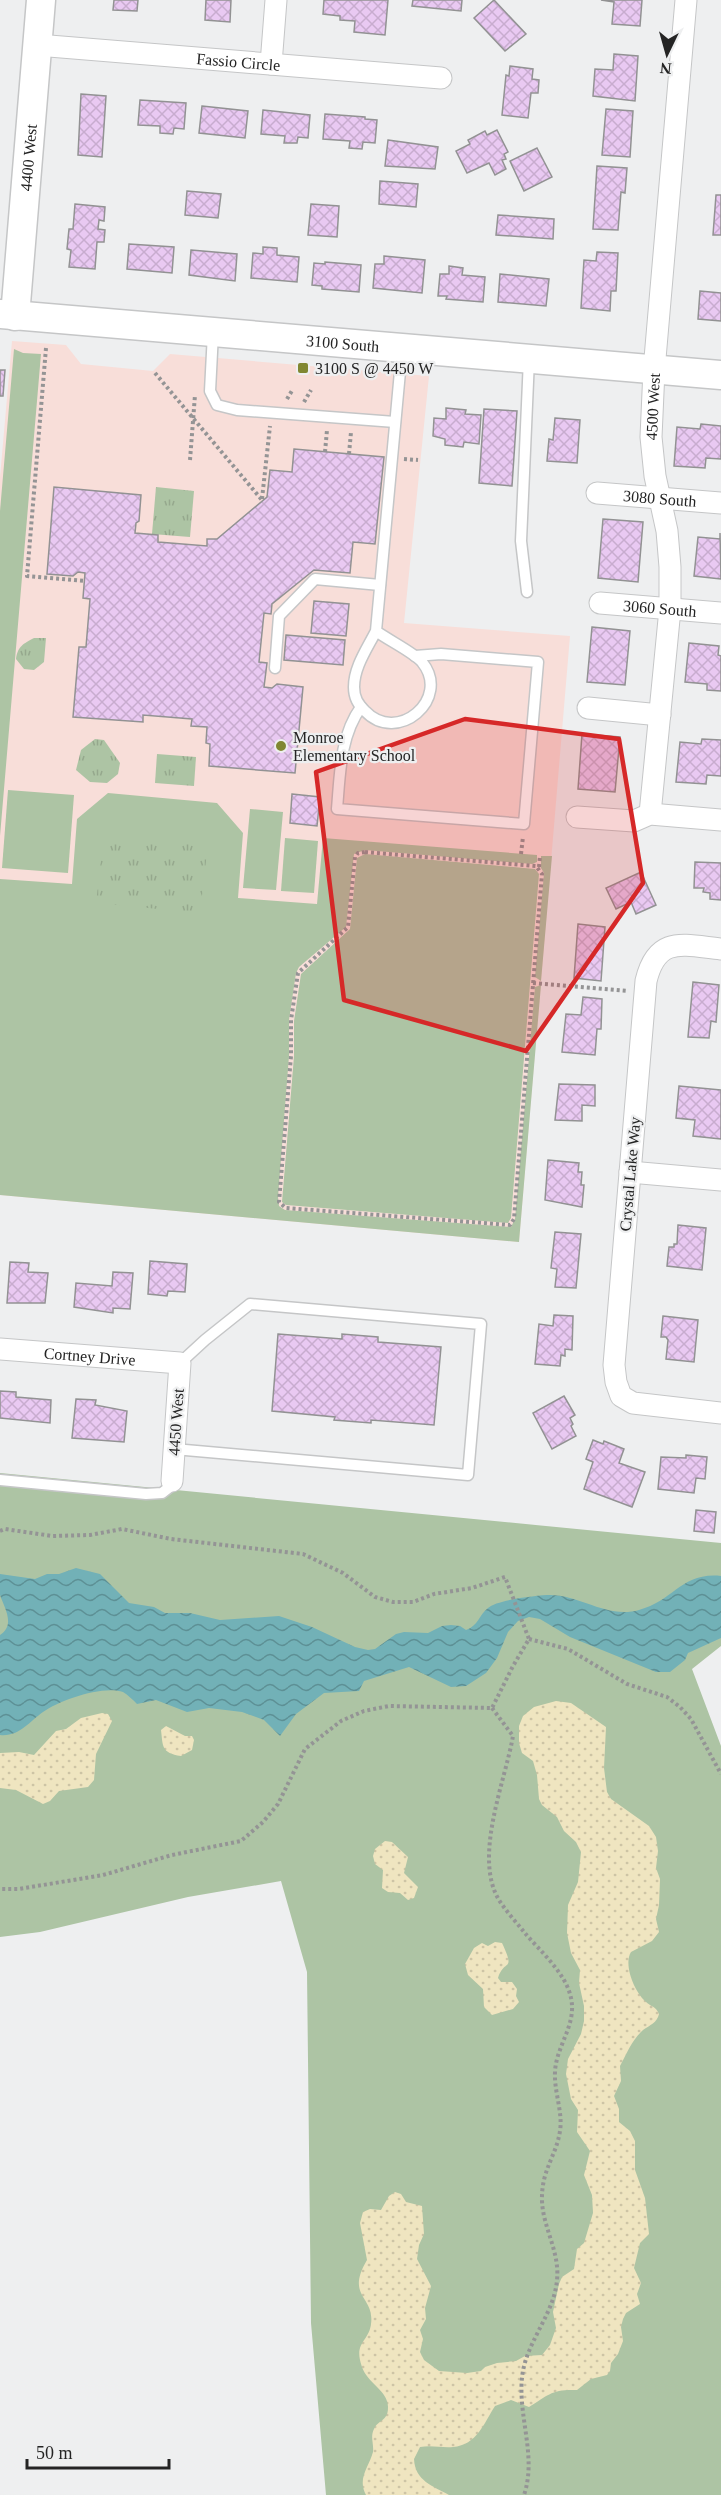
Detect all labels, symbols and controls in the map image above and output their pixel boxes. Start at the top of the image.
north arrow [637,24,697,84]
street label: Fassio Circle [196,50,281,73]
text: N [659,59,672,77]
street label: 4400 West [17,123,39,192]
street label: 3100 South [306,331,380,355]
place label: 3100 S @ 4450 W [315,360,434,378]
marker: 3100 S @ 4450 W [296,361,310,375]
street label: 4500 West [642,372,662,441]
street label: 3080 South [623,487,697,509]
street label: 3060 South [623,596,697,619]
place label: Monroe Elementary School [293,729,416,765]
marker: Monroe Elementary School [274,739,288,753]
street label: Crystal Lake Way [617,1116,644,1232]
street label: Cortney Drive [43,1344,136,1368]
street label: 4450 West [165,1387,187,1456]
scale bar [27,2432,170,2470]
text: 50 m [36,2443,73,2463]

